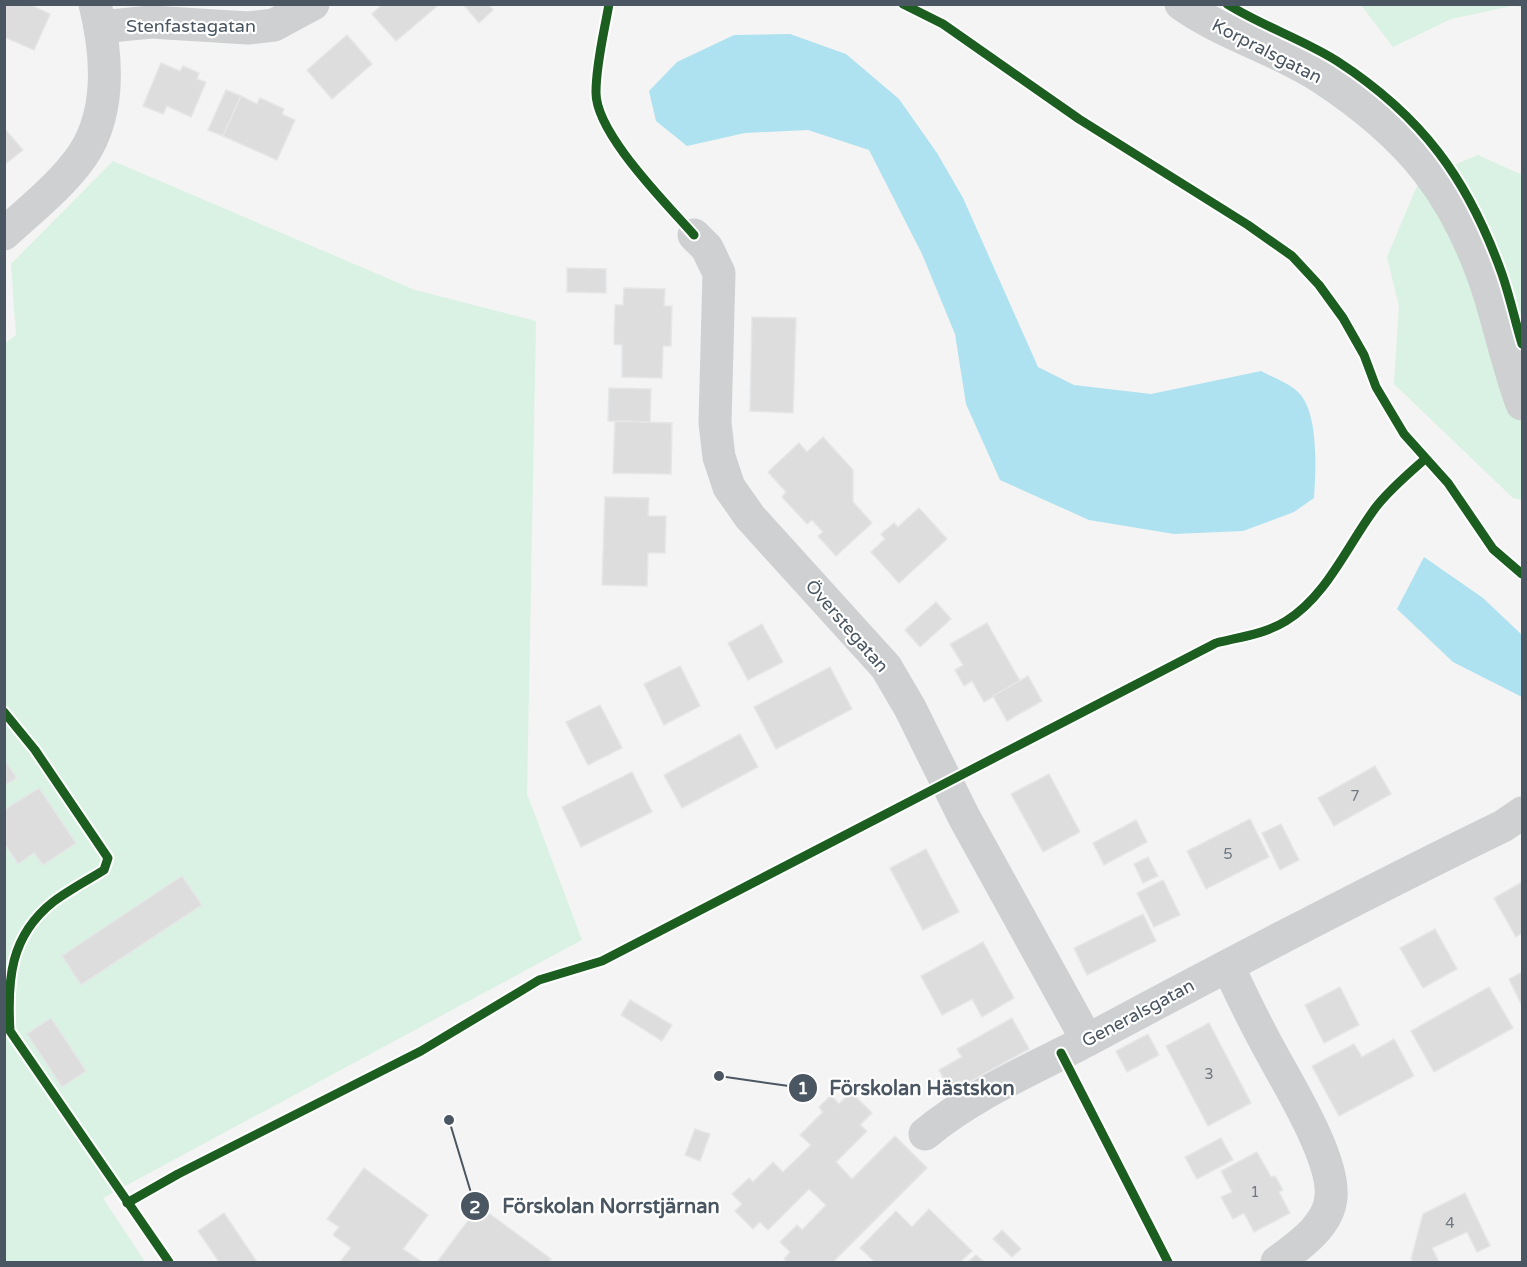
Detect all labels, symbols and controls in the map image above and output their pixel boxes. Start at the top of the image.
street label: Korpralsgatan [1208,14,1326,88]
street label: Stenfastagatan [126,15,256,37]
street label: Överstegatan [801,575,893,677]
house number: 7 [1350,787,1360,805]
house number: 5 [1223,845,1233,863]
street label: Generalsgatan [1078,974,1198,1052]
house number: 3 [1204,1065,1214,1083]
callout: Förskolan Hästskon [788,1069,1027,1107]
text: 1 [797,1077,809,1099]
text: Förskolan Hästskon [829,1077,1015,1101]
house number: 1 [1250,1183,1260,1201]
callout: Förskolan Norrstjärnan [460,1187,731,1225]
text: Förskolan Norrstjärnan [502,1195,720,1219]
text: 2 [469,1196,481,1218]
house number: 4 [1445,1214,1455,1232]

